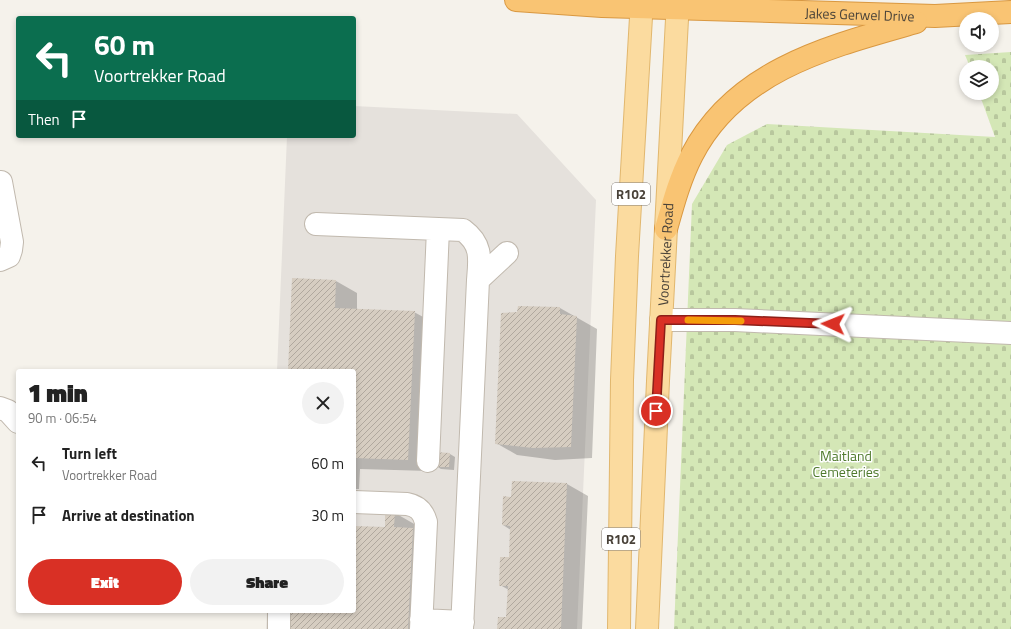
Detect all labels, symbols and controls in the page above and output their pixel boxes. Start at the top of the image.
street label: Jakes Gerwel Drive [805,2,915,26]
map controls [959,12,999,100]
button: sound [959,12,999,52]
text: 60 m [94,23,155,66]
icon: left [28,32,80,84]
button: layers [959,60,999,100]
text: Voortrekker Road [94,62,226,89]
text: Then [28,108,60,131]
icon: arrive [68,108,90,130]
road number: R102 [612,183,650,205]
street label: Voortrekker Road [651,203,678,306]
position arrow [812,303,854,345]
text: 1 min [28,375,88,411]
button: close [302,382,344,424]
pin [639,394,673,428]
icon: arrive [645,400,667,422]
text: 90 m · 06:54 [28,408,97,428]
text: Turn left [62,442,117,465]
park label: Maitland Cemeteries [813,445,879,482]
icon: left [28,452,50,474]
text: 60 m [311,452,344,475]
text: Voortrekker Road [62,465,157,485]
icon: arrive [28,504,50,526]
text: Arrive at destination [62,504,195,527]
text: 30 m [311,504,344,527]
road number: R102 [602,528,640,550]
button: Exit [28,559,182,605]
button: Share [190,559,344,605]

